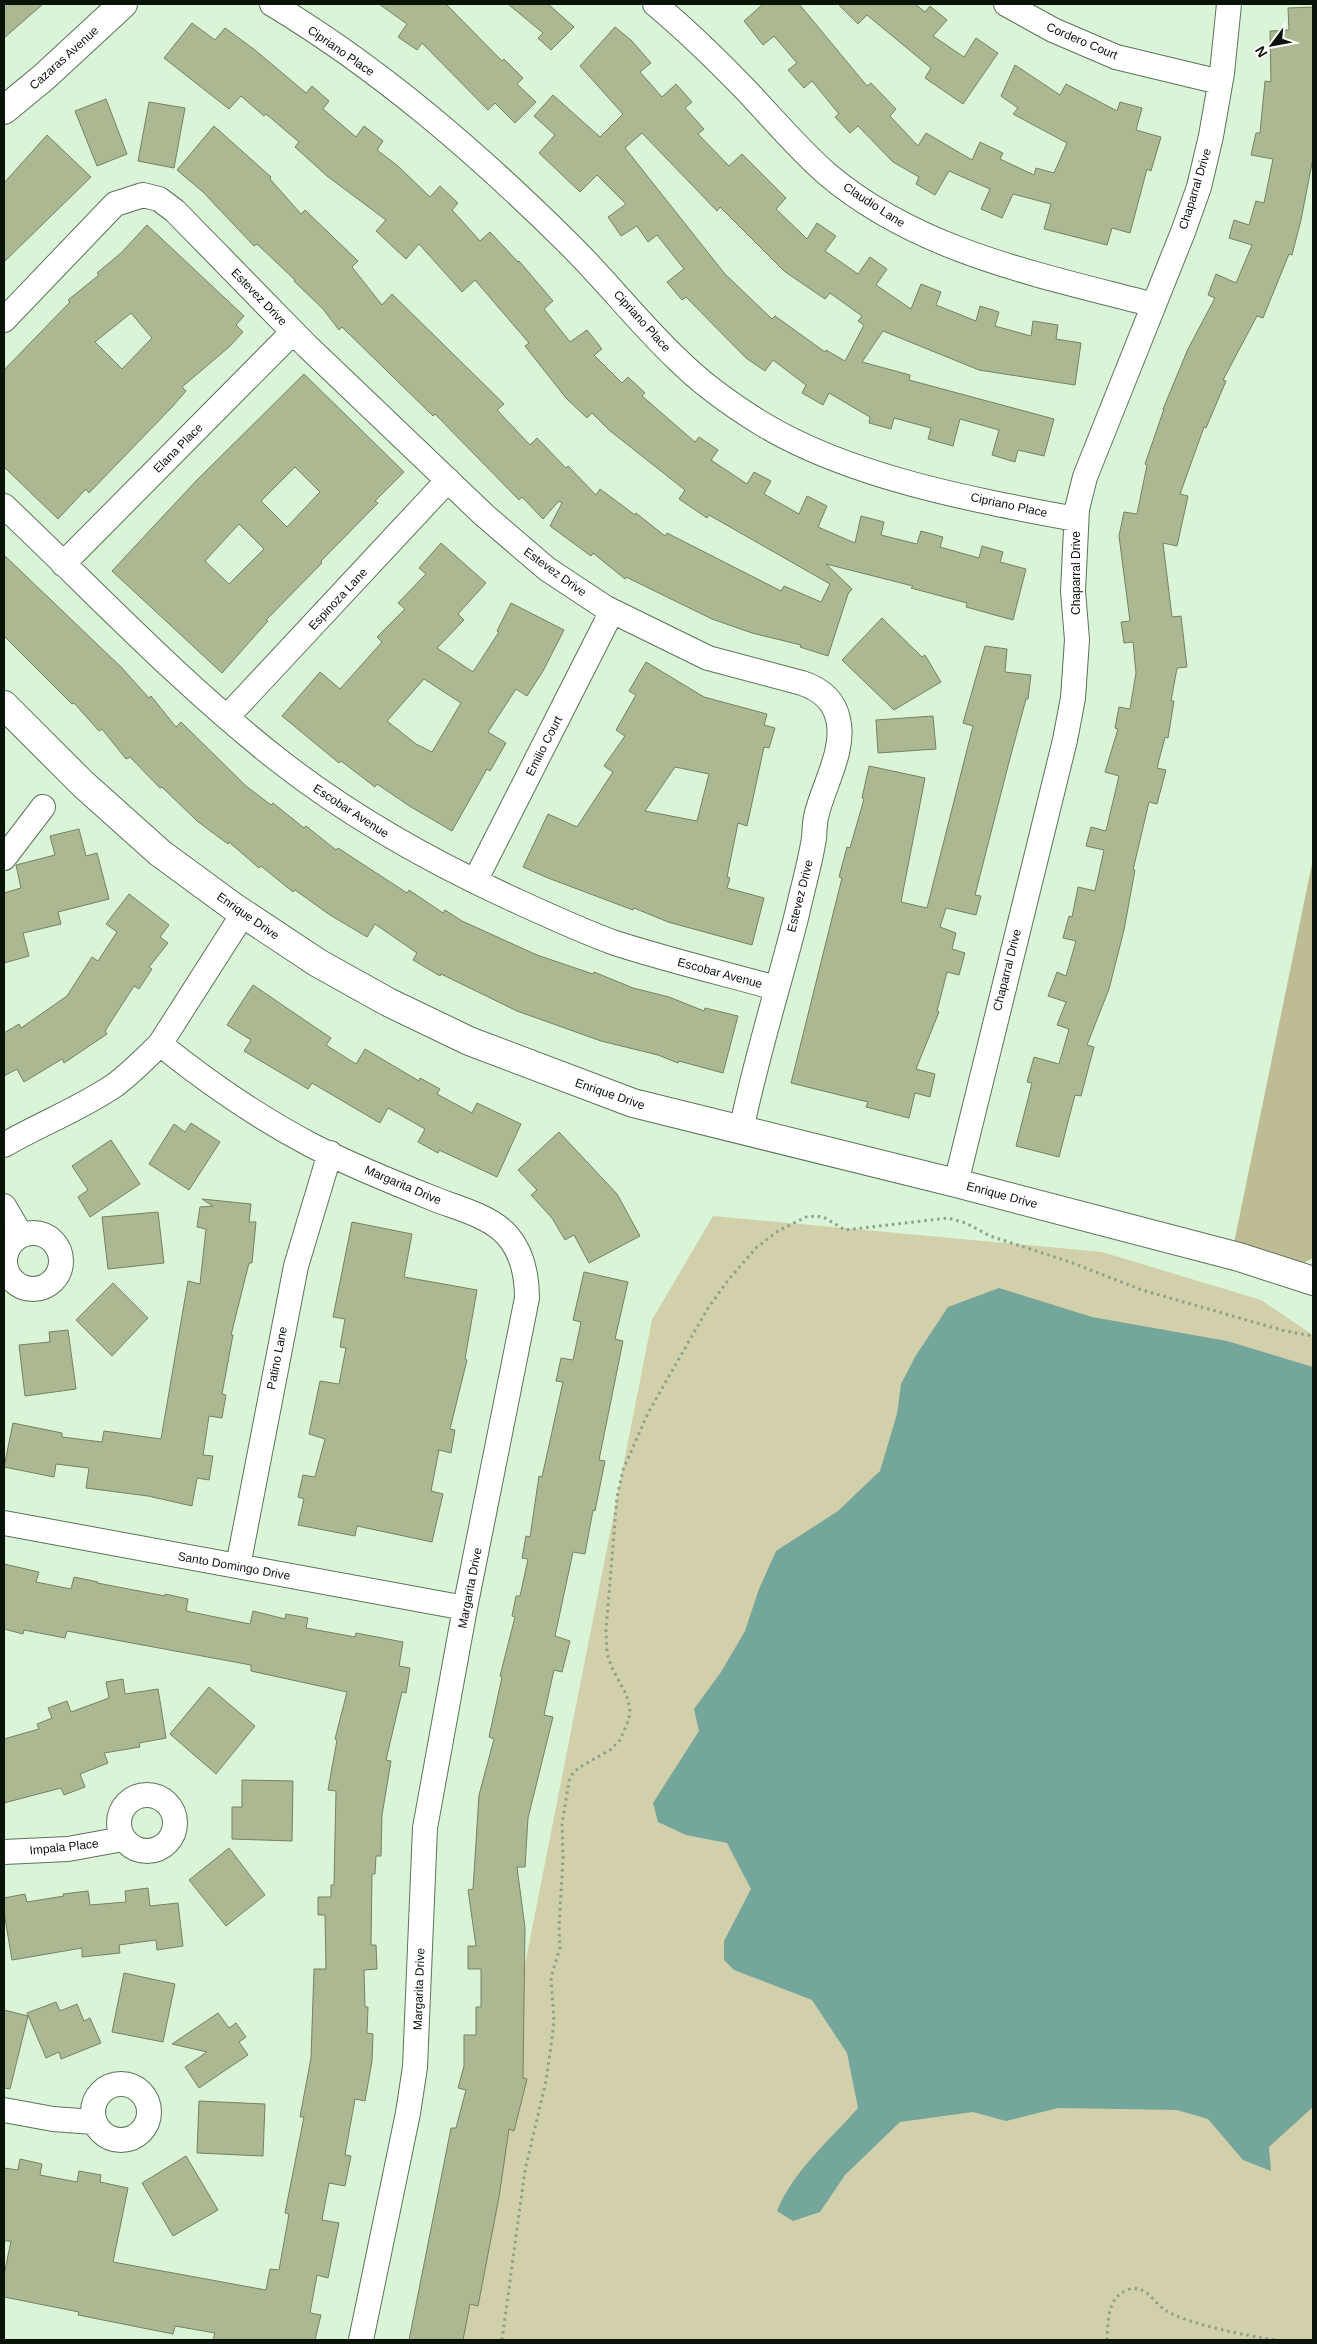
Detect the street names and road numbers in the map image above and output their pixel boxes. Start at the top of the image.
street label: Cordero Court [1044,20,1120,63]
street label: Cazaras Avenue [27,23,102,93]
street label: Cipriano Place [305,23,377,79]
street label: Chaparral Drive [1176,146,1214,231]
street label: Claudio Lane [841,180,908,230]
street label: Estevez Drive [228,266,290,329]
street label: Cipriano Place [611,287,674,355]
street label: Elana Place [150,420,206,476]
street label: Cipriano Place [969,490,1049,520]
street label: Chaparral Drive [1069,531,1083,615]
street label: Estevez Drive [521,545,589,600]
street label: Espinoza Lane [306,565,370,633]
street label: Emilio Court [523,713,565,778]
street label: Escobar Avenue [311,781,392,841]
street label: Estevez Drive [784,858,816,934]
street label: Enrique Drive [214,889,282,943]
street label: Chaparral Drive [990,927,1024,1012]
street label: Escobar Avenue [676,955,764,991]
street label: Enrique Drive [573,1076,647,1113]
street label: Margarita Drive [363,1163,444,1208]
street label: Enrique Drive [965,1179,1039,1211]
street label: Patino Lane [264,1325,290,1391]
street label: Margarita Drive [455,1546,485,1630]
street label: Santo Domingo Drive [177,1549,292,1583]
street label: Impala Place [29,1836,100,1858]
street label: Margarita Drive [411,1947,427,2030]

